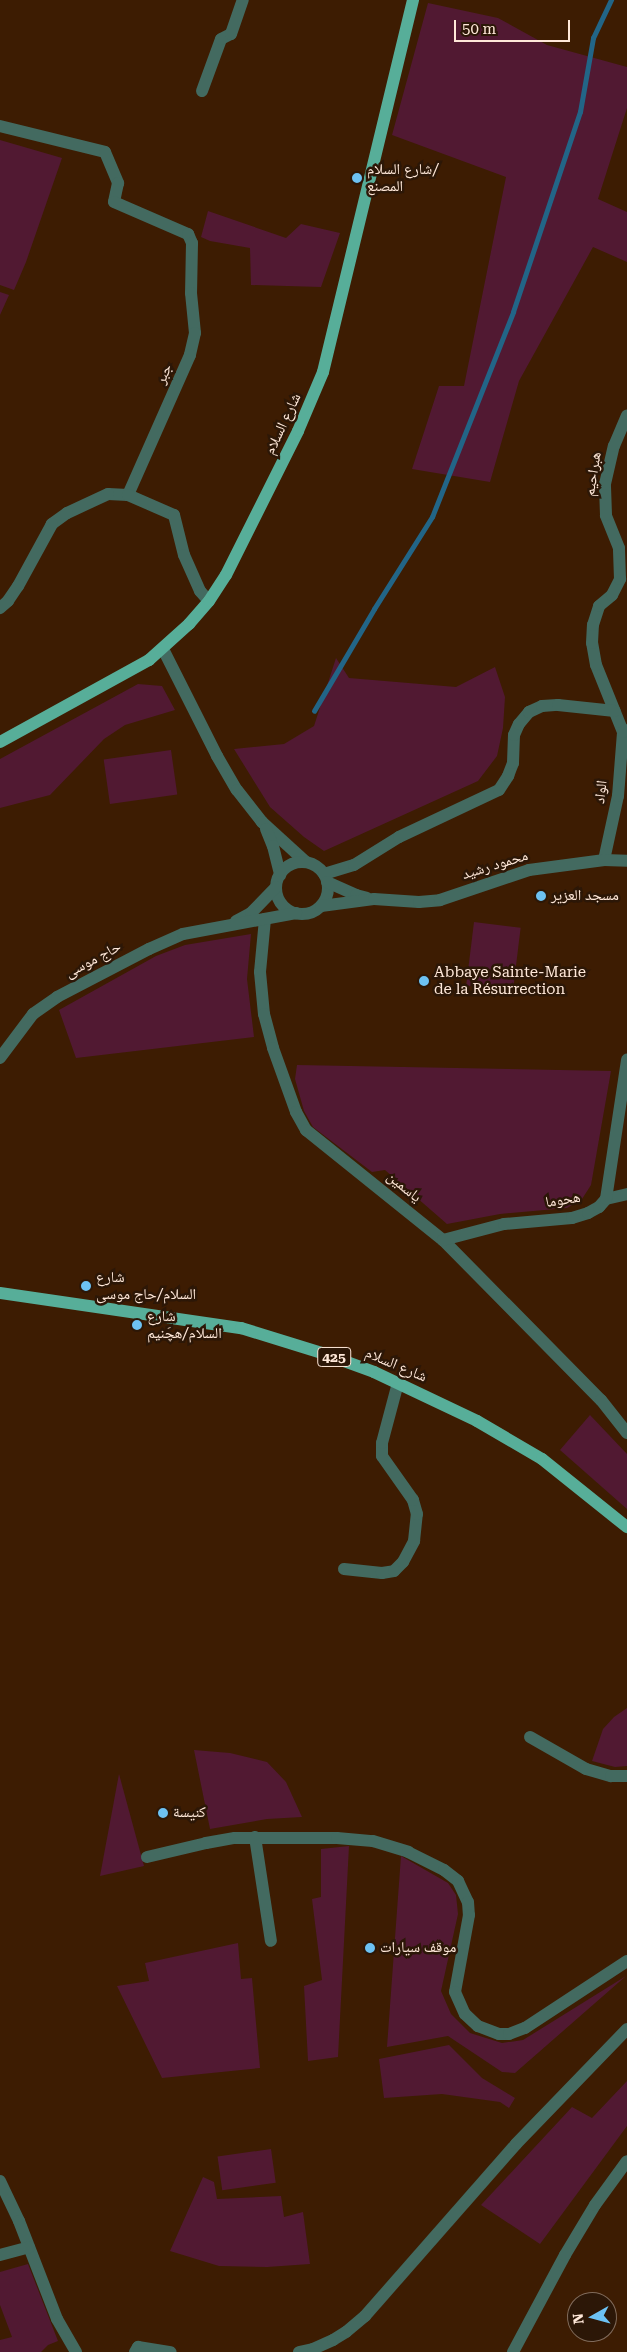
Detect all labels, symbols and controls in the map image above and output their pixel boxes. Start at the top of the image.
scale bar [457,10,573,42]
text: 50 m [462,20,496,38]
place label: شارع السلام/ المصنع [367,160,439,195]
marker: شارع السلام/ المصنع [351,172,363,184]
street label: جبر [152,361,176,387]
street label: شارع السلام [261,391,305,457]
street label: هبراحيم [581,451,605,497]
street label: الواد [591,779,611,805]
street label: محمود رشيد [460,846,530,884]
place label: مسجد العزير [551,887,619,905]
marker: مسجد العزير [535,890,547,902]
street label: حاج موسى [62,938,124,982]
place label: Abbaye Sainte-Marie de la Résurrection [434,963,586,998]
marker: Abbaye Sainte-Marie de la Résurrection [418,975,430,987]
street label: ياسمين [383,1168,425,1206]
street label: هحوما [544,1188,582,1212]
place label: شارع السلام/حاج موسى [96,1268,196,1303]
marker: شارع السلام/حاج موسى [80,1280,92,1292]
place label: شارع السلام/هچَنيم [147,1307,222,1342]
marker: شارع السلام/هچَنيم [131,1319,143,1331]
street label: شارع السلام [362,1344,430,1386]
road number: 425 [316,1345,352,1368]
place label: كنيسة [173,1804,206,1822]
marker: كنيسة [157,1807,169,1819]
place label: موقف سيارات [380,1939,456,1957]
marker: موقف سيارات [364,1942,376,1954]
north arrow [567,2292,617,2342]
text: N [570,2312,587,2325]

